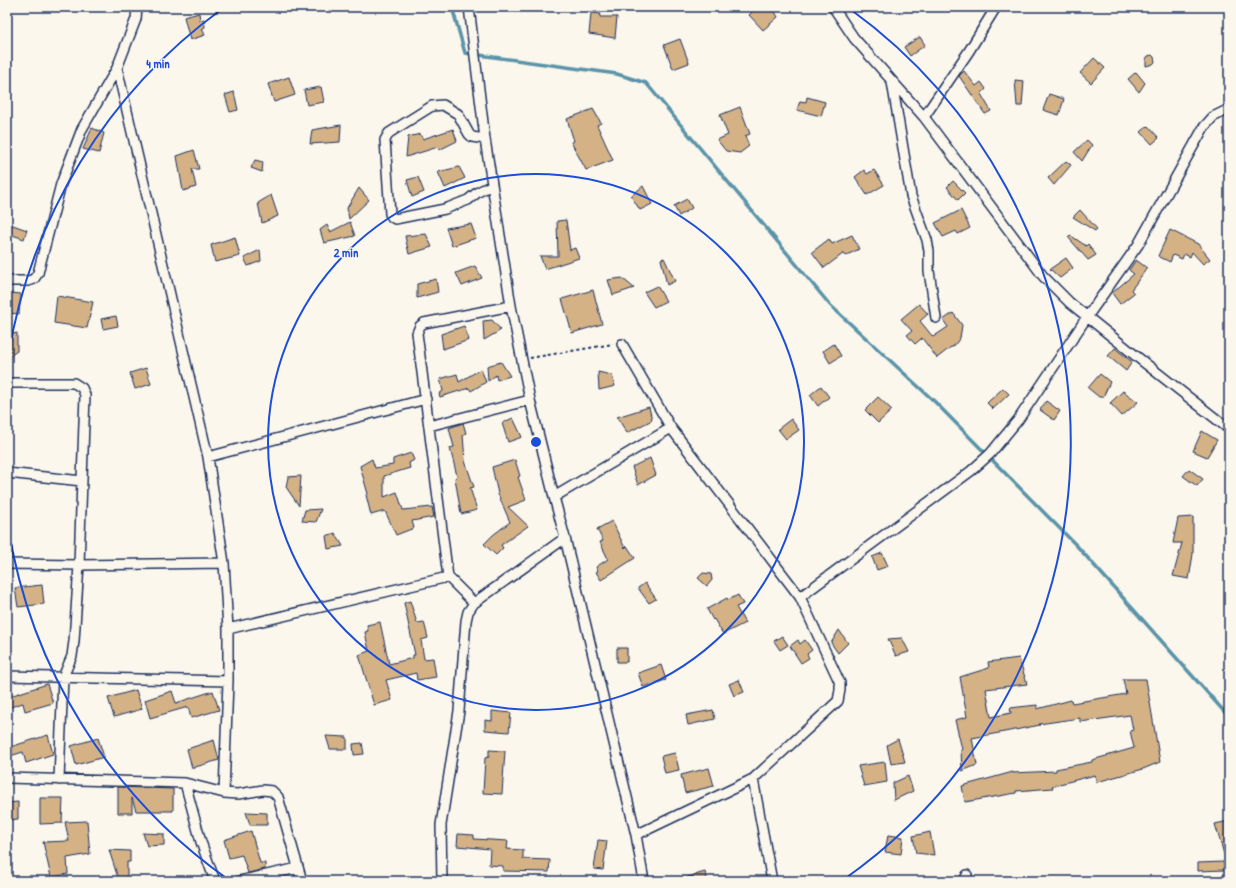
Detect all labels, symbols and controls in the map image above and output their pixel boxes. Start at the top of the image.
text: 4 min [146,55,170,72]
text: 2 min [334,244,359,261]
centre of rings [529,435,543,449]

